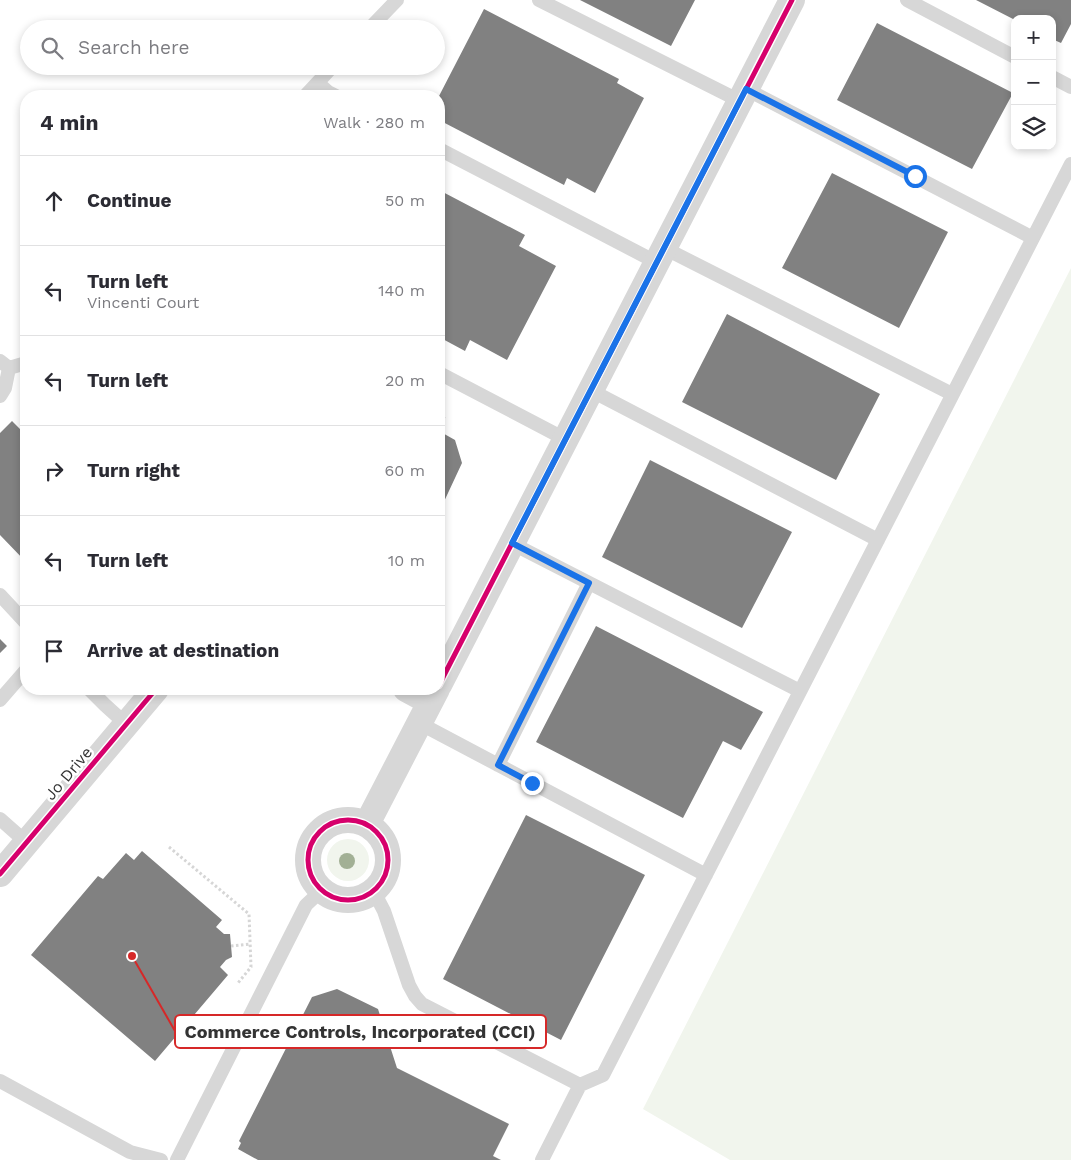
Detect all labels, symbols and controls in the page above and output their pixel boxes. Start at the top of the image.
map controls [1011,15,1056,150]
button: + [1011,15,1056,60]
search box [20,20,445,75]
icon: search [38,34,66,62]
text: Search here [78,36,189,59]
button: − [1011,60,1056,105]
button: layers [1011,105,1056,150]
text: 4 min [40,110,98,135]
text: Walk · 280 m [323,113,425,132]
route start [904,165,927,188]
icon: ahead [40,187,68,215]
text: Continue [87,189,171,212]
text: 50 m [385,191,425,210]
text: Turn left [87,270,168,293]
icon: left [40,277,68,305]
text: 140 m [378,281,425,300]
text: Vincenti Court [87,293,199,312]
icon: left [40,367,68,395]
text: Turn left [87,369,168,392]
text: 20 m [385,371,425,390]
icon: right [40,457,68,485]
text: Turn right [87,459,180,482]
text: 60 m [385,461,425,480]
icon: left [40,547,68,575]
text: Turn left [87,549,168,572]
text: 10 m [388,551,425,570]
icon: arrive [40,637,68,665]
text: Arrive at destination [87,639,279,662]
street label: Jo Drive [41,743,96,804]
route end [521,772,544,795]
callout: Commerce Controls, Incorporated (CCI) [175,1015,546,1048]
text: Commerce Controls, Incorporated (CCI) [184,1021,536,1042]

